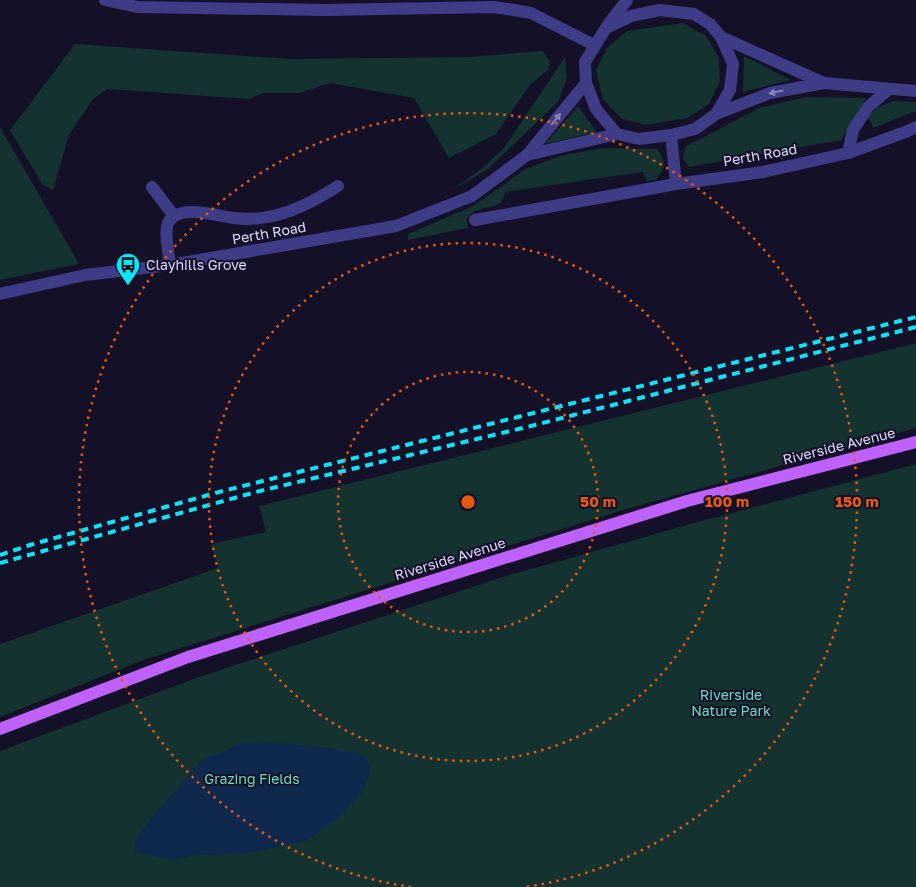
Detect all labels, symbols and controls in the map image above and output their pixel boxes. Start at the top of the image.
one-way arrow [768,89,784,97]
one-way arrow [551,113,562,126]
street label: Perth Road [722,140,798,169]
street label: Perth Road [231,218,307,247]
bus stop icon: Clayhills Grove [115,252,141,286]
place label: Clayhills Grove [146,256,247,273]
street label: Riverside Avenue [781,423,897,468]
text: 50 m [580,492,616,510]
text: 100 m [705,492,749,510]
text: 150 m [835,492,879,510]
centre of rings [459,493,477,511]
street label: Riverside Avenue [392,534,507,583]
park label: Riverside Nature Park [691,686,771,719]
park label: Grazing Fields [204,770,300,787]

